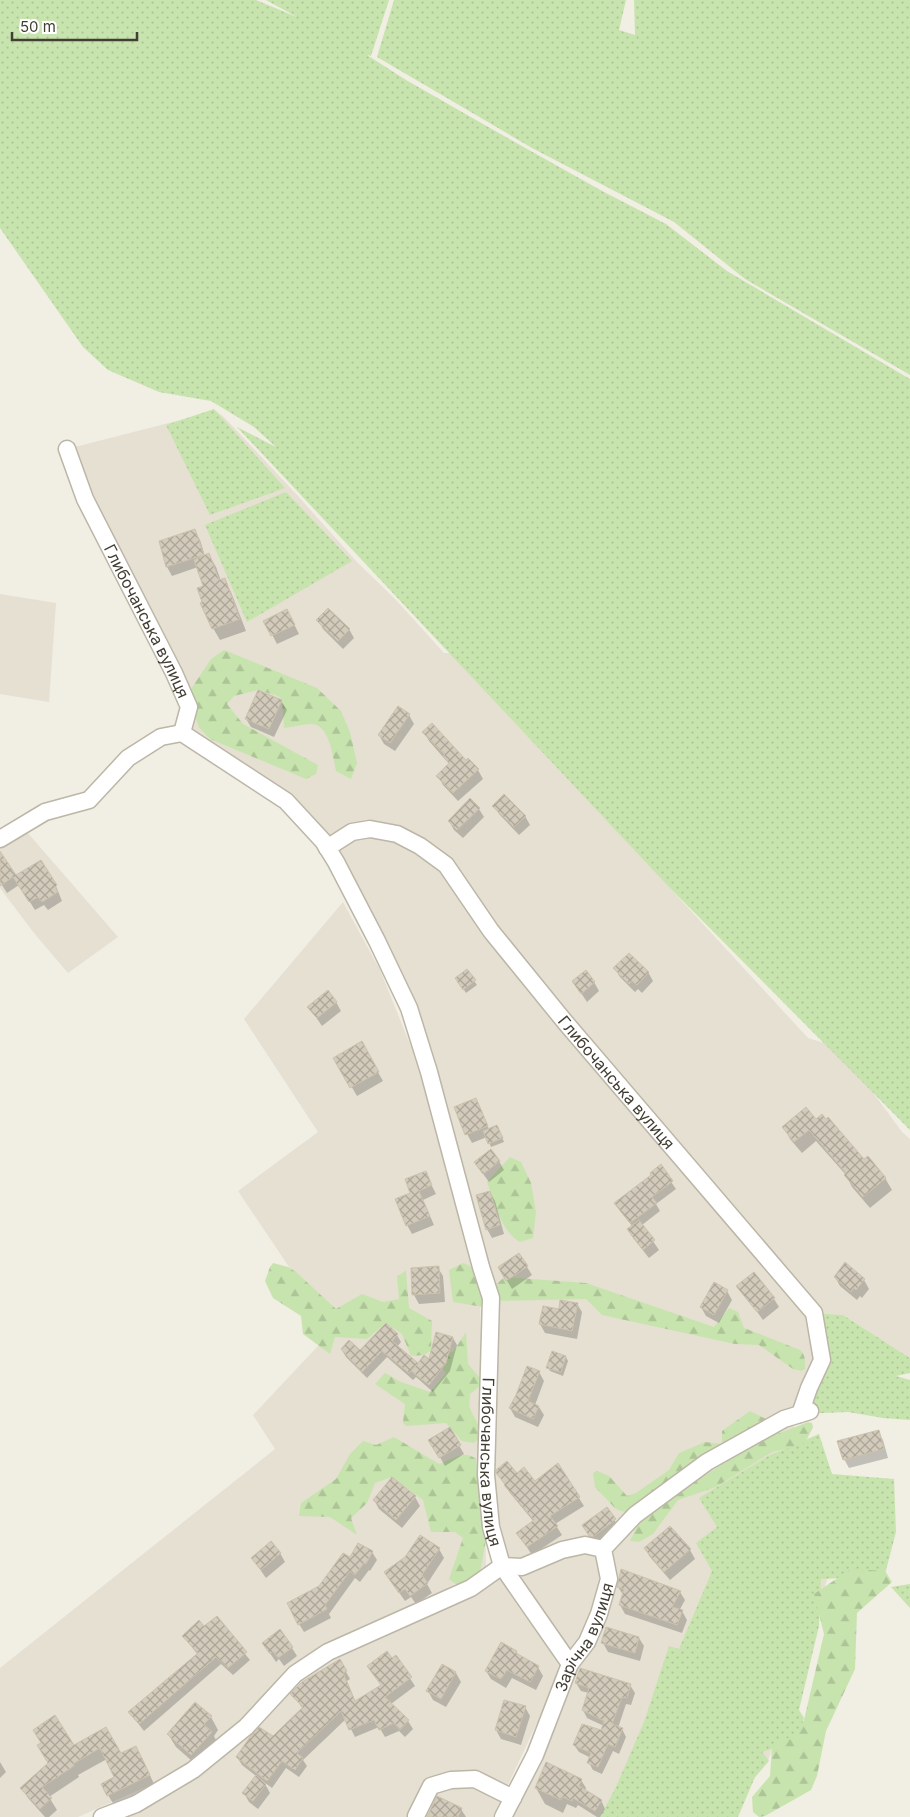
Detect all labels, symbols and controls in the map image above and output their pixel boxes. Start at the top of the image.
scale bar [12,10,138,42]
text: 50 m [20,17,56,36]
street label: Глибочанська вулиця [100,541,194,701]
street label: Глибочанська вулиця [554,1011,679,1153]
street label: Глибочанська вулиця [476,1377,506,1549]
street label: Зарічна вулиця [550,1580,617,1695]

